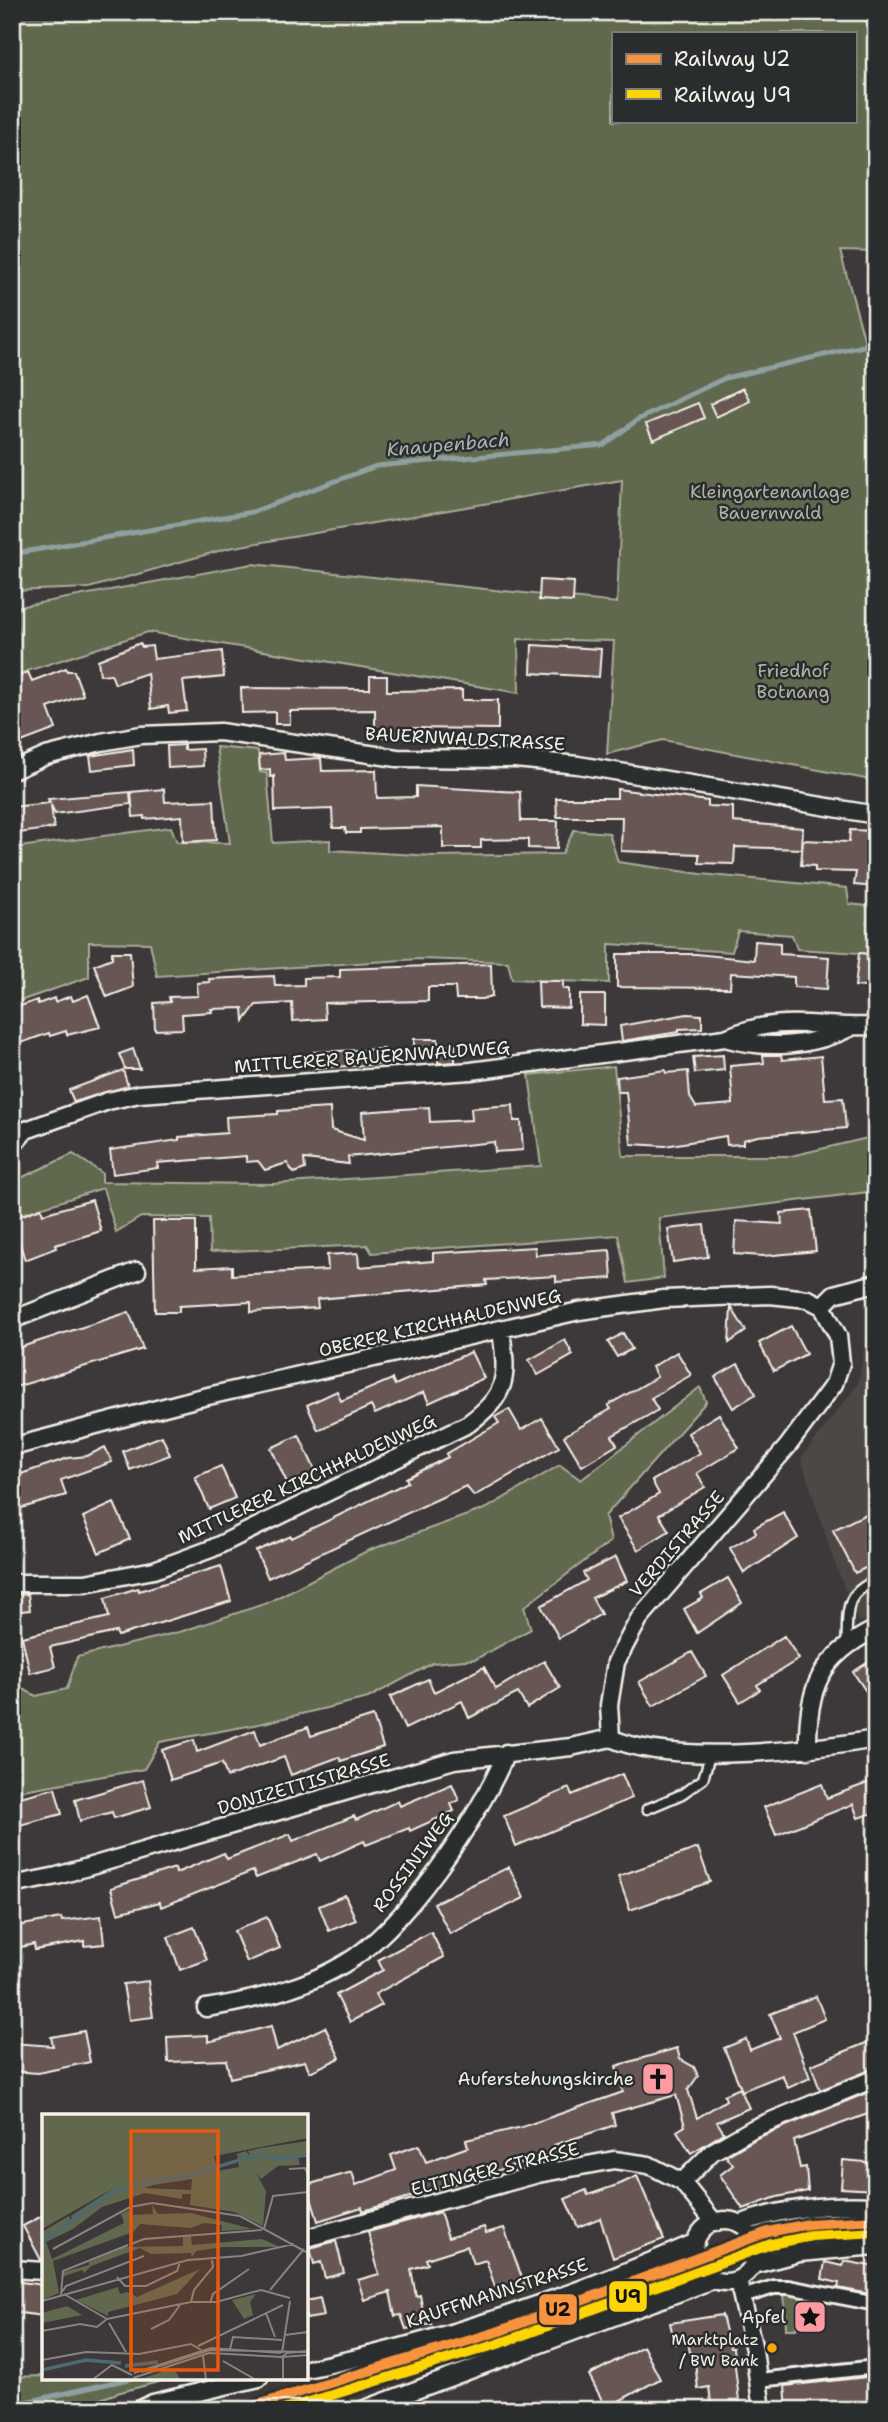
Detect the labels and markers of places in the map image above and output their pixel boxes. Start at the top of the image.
church icon: Auferstehungskirche [639,2060,677,2098]
place label: Auferstehungskirche [457,2067,634,2091]
place icon: Apfel [791,2298,829,2336]
place label: Apfel [742,2305,787,2329]
place label: Marktplatz / BW Bank [671,2329,759,2371]
marker: Marktplatz / BW Bank [765,2341,779,2355]

